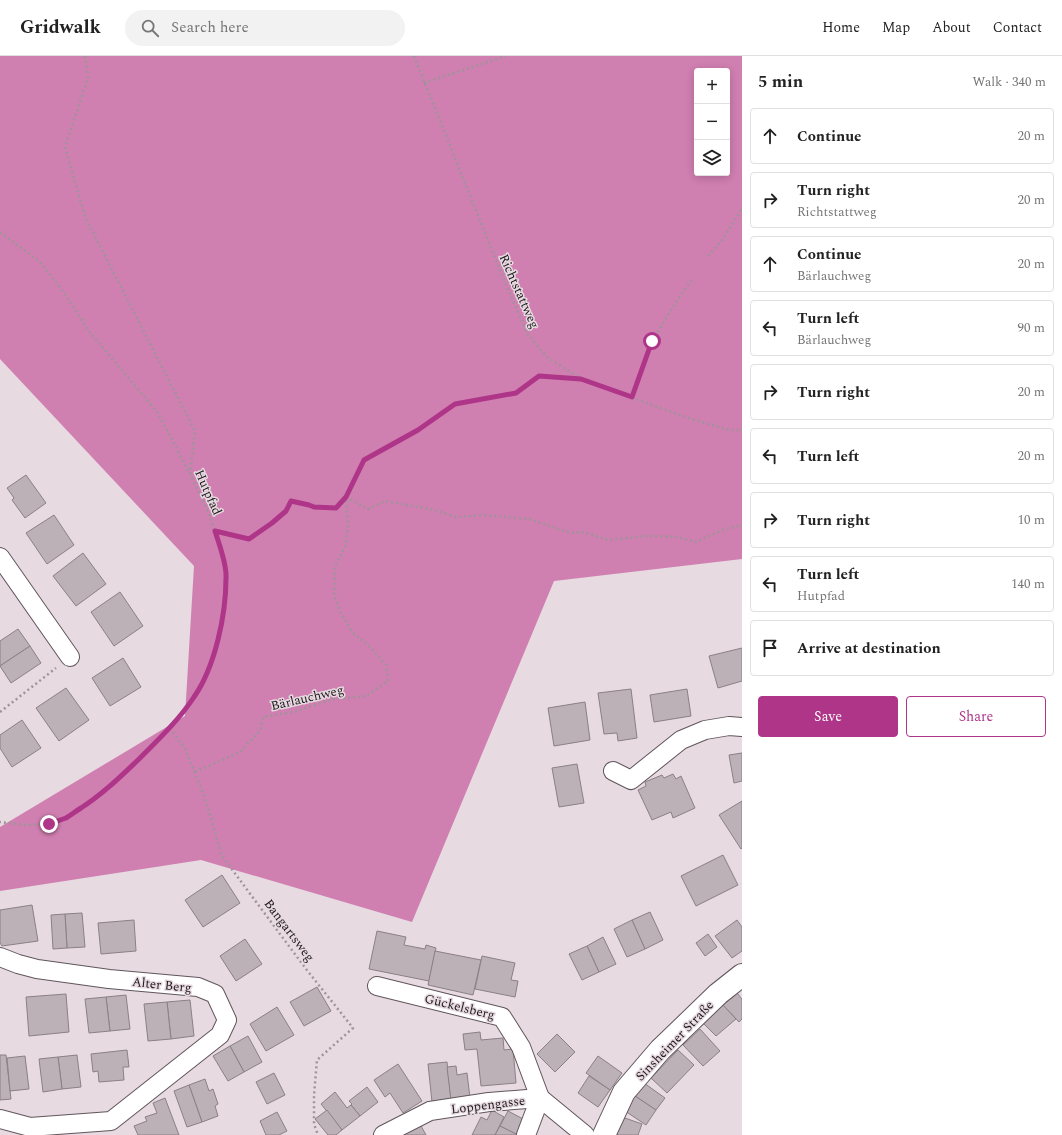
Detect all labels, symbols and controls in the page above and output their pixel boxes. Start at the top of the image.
search box [125,10,405,46]
text: Gridwalk [20,13,101,42]
text: Search here [171,16,249,39]
icon: search [139,17,161,39]
text: Home [822,17,860,38]
text: Map [882,17,910,38]
text: About [932,17,971,38]
text: Contact [993,17,1042,38]
map controls [694,68,730,176]
button: + [694,68,730,104]
text: 5 min [758,69,803,95]
text: Walk · 340 m [972,72,1046,92]
button: − [694,104,730,140]
icon: ahead [759,125,781,147]
text: Continue [797,125,862,148]
text: 20 m [1018,126,1045,146]
button: layers [694,140,730,176]
text: Turn right [797,179,870,202]
icon: right [759,189,781,211]
text: 20 m [1018,190,1045,210]
text: Richtstattweg [797,202,877,222]
text: Continue [797,243,862,266]
street label: Richtstattweg [494,251,544,332]
icon: ahead [759,253,781,275]
text: 20 m [1018,254,1045,274]
text: Bärlauchweg [797,266,871,286]
text: Turn left [797,307,859,330]
icon: left [759,317,781,339]
text: 90 m [1018,318,1045,338]
text: Bärlauchweg [797,330,871,350]
route start [643,332,661,350]
icon: right [759,381,781,403]
text: Turn right [797,381,870,404]
text: 20 m [1018,382,1045,402]
icon: left [759,445,781,467]
text: Turn left [797,445,859,468]
text: 20 m [1018,446,1045,466]
street label: Hutpfad [189,466,227,518]
icon: right [759,509,781,531]
text: Turn right [797,509,870,532]
text: 10 m [1018,510,1045,530]
text: Turn left [797,563,859,586]
icon: left [759,573,781,595]
text: 140 m [1011,574,1045,594]
text: Hutpfad [797,586,845,606]
icon: arrive [759,637,781,659]
text: Arrive at destination [797,637,941,660]
street label: Bärlauchweg [269,680,346,716]
button: Save [758,696,898,737]
button: Share [906,696,1046,737]
route end [40,815,58,833]
street label: Bangartsweg [259,895,320,966]
street label: Alter Berg [131,972,193,998]
street label: Gückelsberg [422,989,497,1025]
street label: Sinsheimer Straße [631,996,719,1086]
street label: Loppengasse [450,1091,526,1119]

